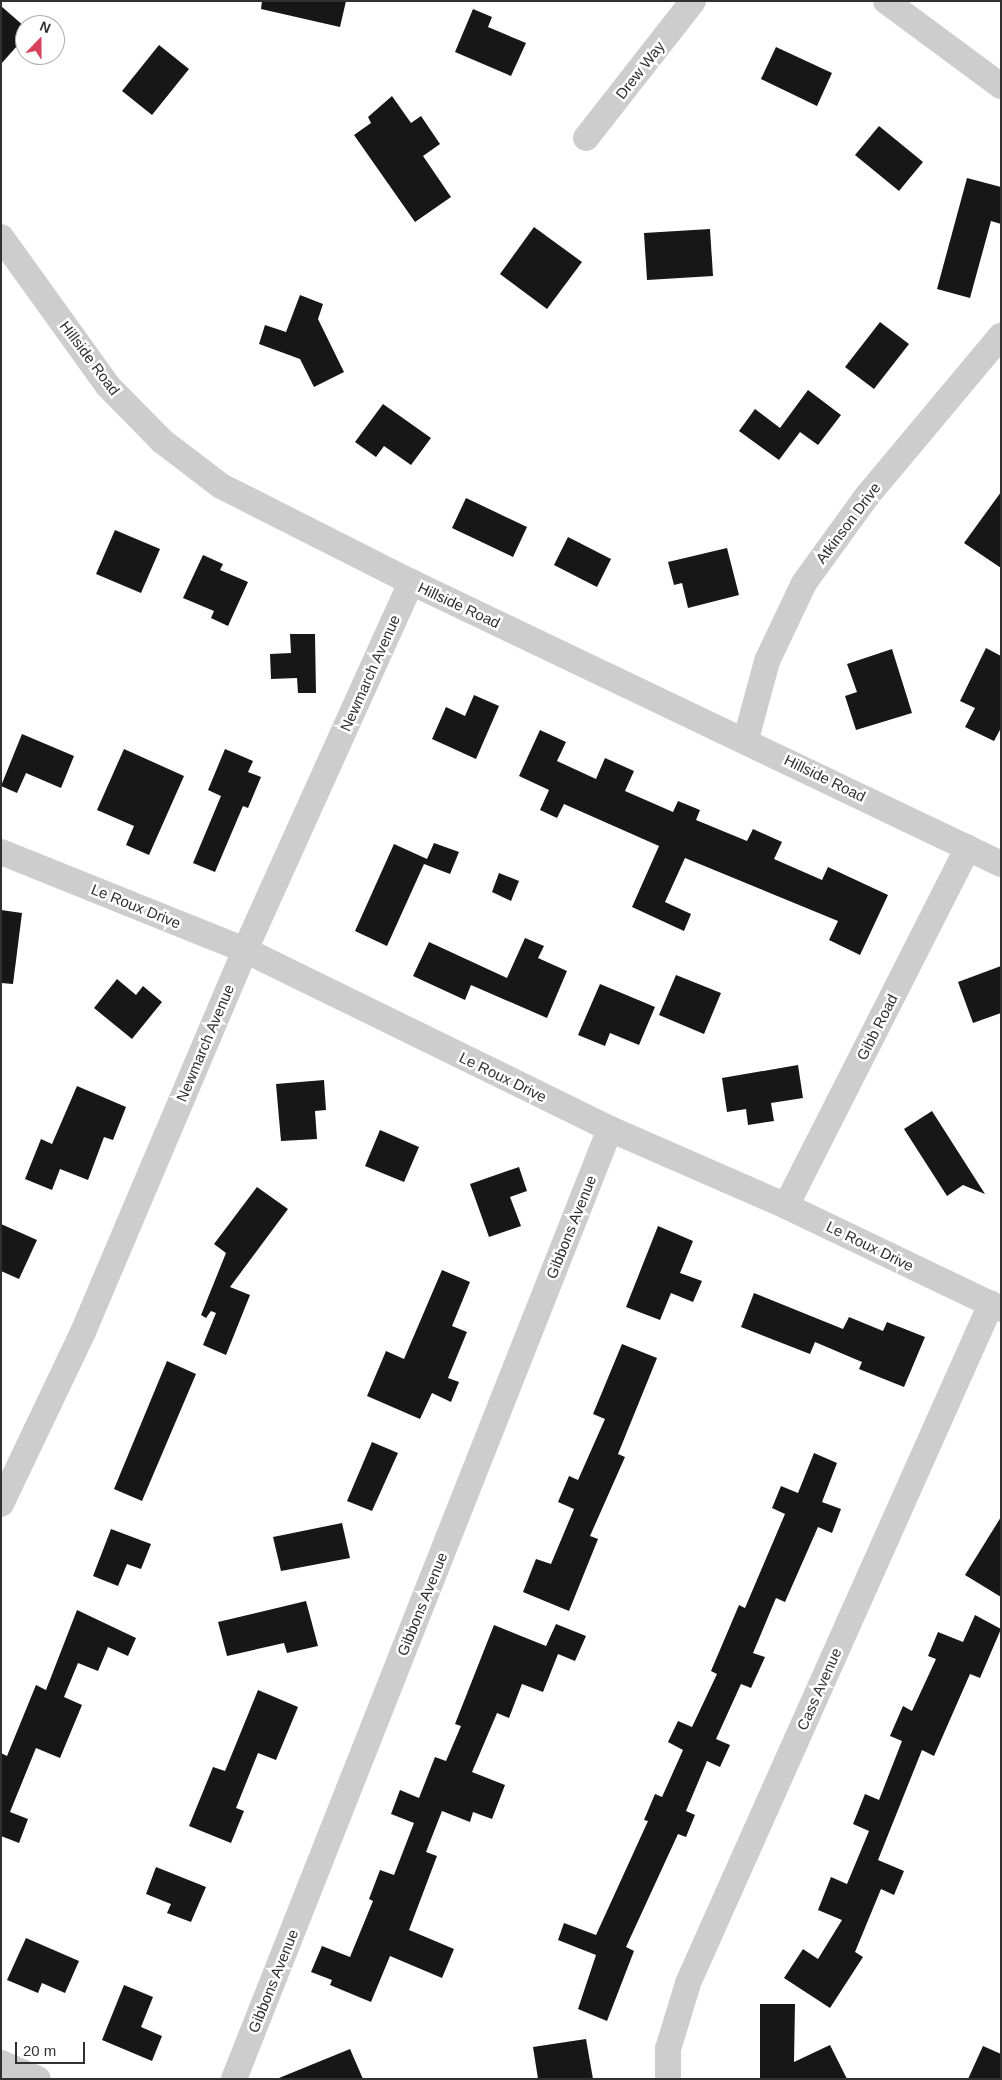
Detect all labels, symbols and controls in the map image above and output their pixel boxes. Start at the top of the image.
north arrow [15,15,65,65]
text: N [38,18,53,36]
street label: Drew Way [612,37,668,103]
street label: Hillside Road [56,317,124,399]
street label: Atkinson Drive [812,479,884,567]
street label: Hillside Road [415,578,503,632]
street label: Newmarch Avenue [336,612,404,734]
street label: Hillside Road [781,751,869,805]
street label: Le Roux Drive [89,880,183,932]
street label: Newmarch Avenue [172,981,238,1105]
street label: Gibb Road [853,991,901,1063]
street label: Le Roux Drive [456,1048,550,1106]
street label: Gibbons Avenue [542,1172,600,1282]
street label: Le Roux Drive [823,1217,917,1275]
street label: Gibbons Avenue [393,1549,451,1659]
street label: Cass Avenue [793,1645,845,1733]
street label: Gibbons Avenue [244,1926,302,2036]
scale bar [18,2032,88,2064]
text: 20 m [23,2042,56,2059]

